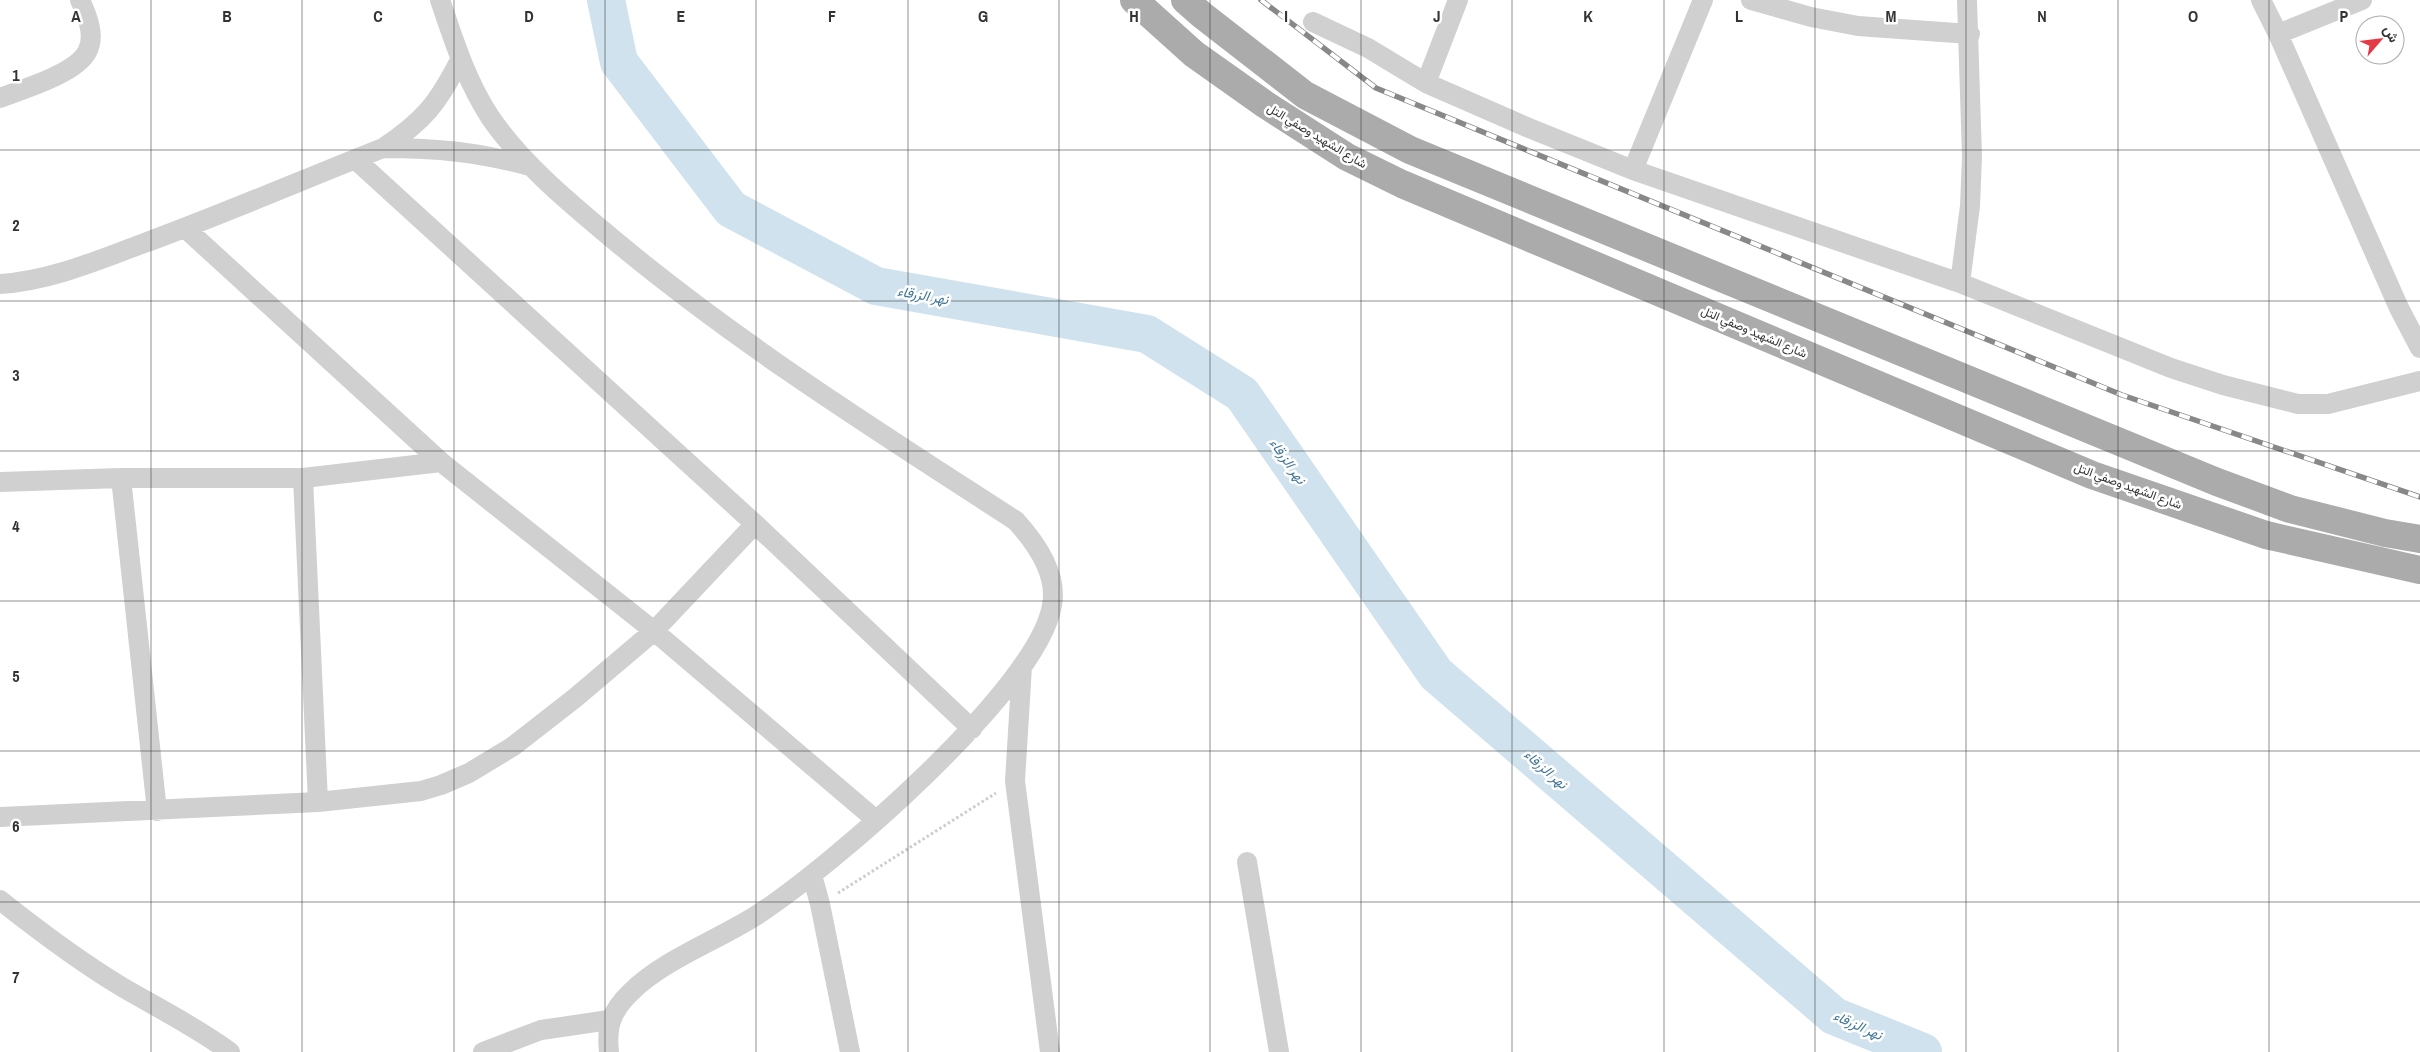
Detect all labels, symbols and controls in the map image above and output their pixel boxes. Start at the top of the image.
text: A [71,5,81,27]
text: B [222,5,232,27]
text: C [373,5,383,27]
text: D [524,5,534,27]
text: E [677,5,686,27]
text: F [828,5,836,27]
text: G [978,5,988,27]
text: H [1129,5,1139,27]
text: I [1284,5,1288,27]
text: J [1433,5,1441,27]
text: K [1583,5,1593,27]
text: L [1735,5,1743,27]
text: M [1886,5,1897,27]
text: N [2037,5,2047,27]
text: O [2188,5,2198,27]
text: P [2340,5,2349,27]
north arrow [2355,15,2405,65]
text: ش [2380,22,2403,46]
text: 1 [12,64,20,86]
street label: شارع الشهيد وصفي التل [1263,100,1370,174]
text: 2 [12,214,20,236]
water label: نهر الزرقاء [896,282,951,309]
street label: شارع الشهيد وصفي التل [1698,302,1809,363]
text: 3 [12,364,20,386]
water label: نهر الزرقاء [1266,435,1311,488]
street label: شارع الشهيد وصفي التل [2071,459,2184,515]
text: 4 [12,515,20,537]
text: 5 [12,665,20,687]
water label: نهر الزرقاء [1521,745,1572,793]
text: 6 [12,815,20,837]
text: 7 [12,966,20,988]
water label: نهر الزرقاء [1831,1006,1886,1044]

